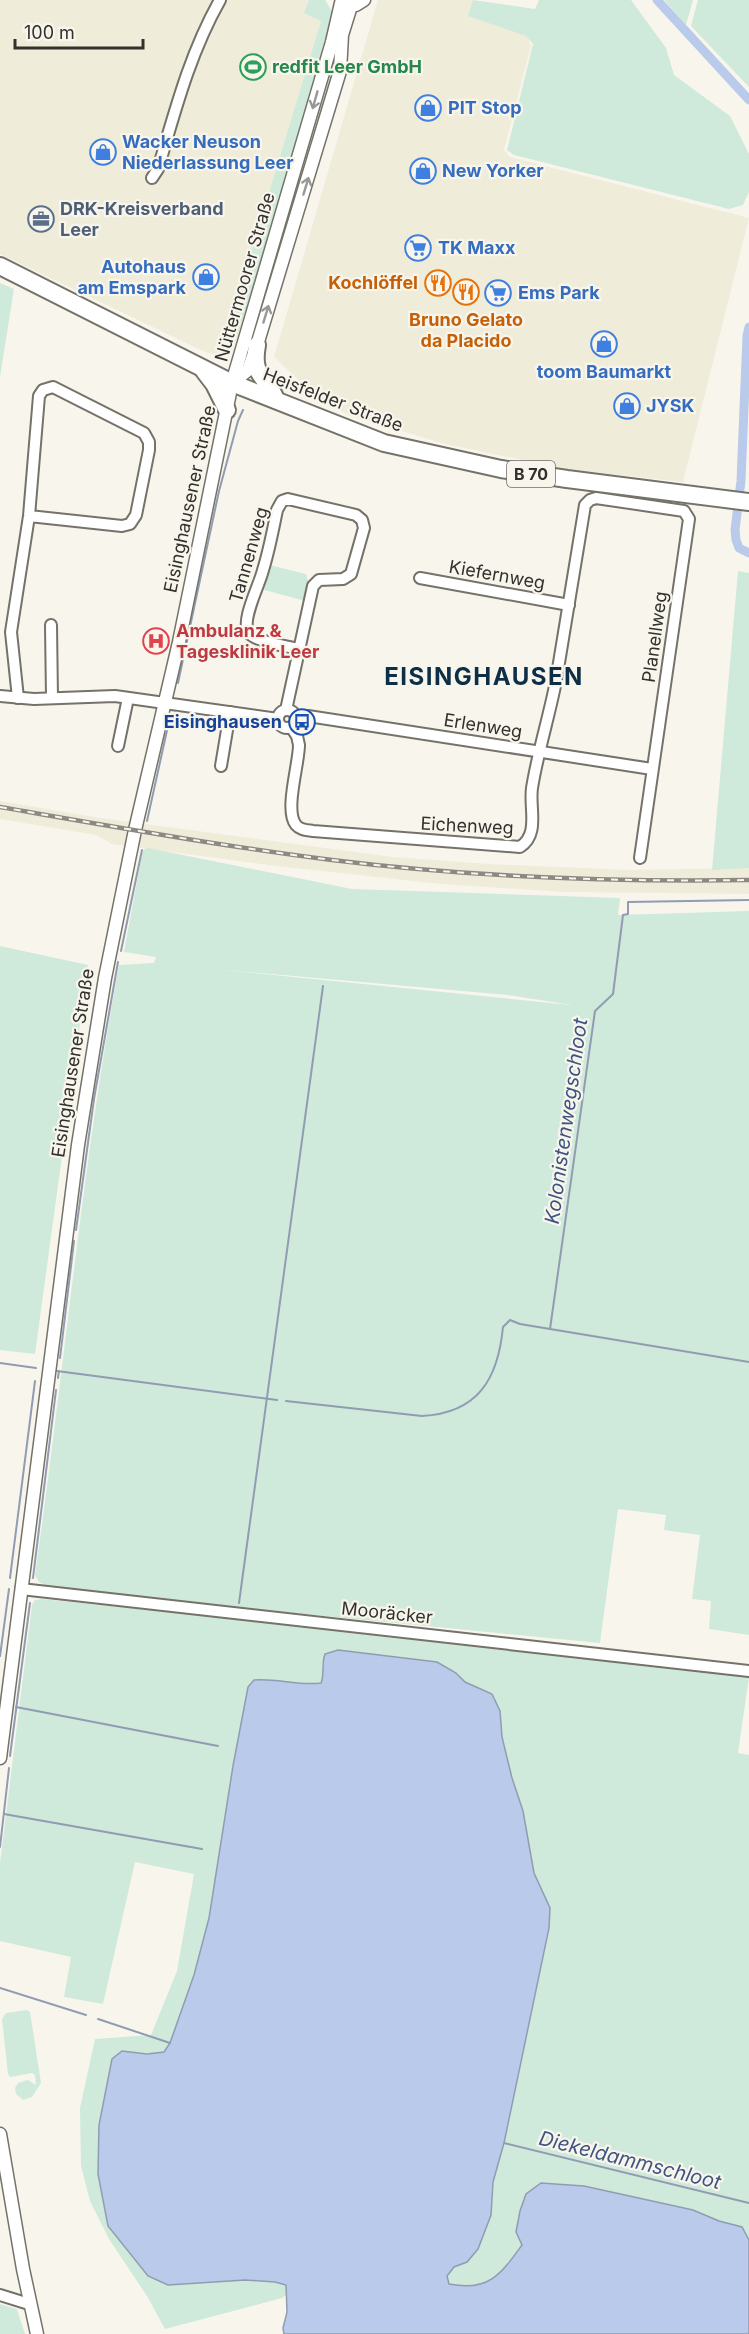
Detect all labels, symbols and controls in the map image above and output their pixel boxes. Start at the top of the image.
scale bar [15,12,142,50]
text: 100 m [24,22,75,43]
sports icon: redfit Leer GmbH [238,52,268,82]
place label: redfit Leer GmbH [272,56,422,77]
one-way arrow [309,90,320,109]
shop icon: PIT Stop [413,93,443,123]
place label: PIT Stop [448,97,522,118]
place label: Wacker Neuson Niederlassung Leer [122,131,294,173]
shop icon: Wacker Neuson Niederlassung Leer [88,137,118,167]
shop icon: New Yorker [408,156,438,186]
place label: New Yorker [442,160,544,181]
one-way arrow [301,177,312,196]
street label: Nüttermoorer Straße [210,190,279,364]
place label: DRK-Kreisverband Leer [60,198,224,240]
office icon: DRK-Kreisverband Leer [26,204,56,234]
supermarket icon: TK Maxx [403,233,433,263]
place label: TK Maxx [438,237,516,258]
place label: Autohaus am Emspark [77,256,187,298]
shop icon: Autohaus am Emspark [191,262,221,292]
restaurant icon: Kochlöffel [423,268,453,298]
place label: Kochlöffel [328,272,418,293]
restaurant icon: Bruno Gelato da Placido [451,277,481,307]
supermarket icon: Ems Park [483,278,513,308]
place label: Ems Park [518,282,600,303]
one-way arrow [261,305,272,324]
place label: Bruno Gelato da Placido [409,309,523,351]
shop icon: toom Baumarkt [589,329,619,359]
place label: toom Baumarkt [537,361,672,382]
street label: Heisfelder Straße [260,363,406,436]
shop icon: JYSK [612,391,642,421]
place label: JYSK [646,395,694,416]
street label: Eisinghausener Straße [159,403,220,594]
road number: B 70 [507,461,555,487]
street label: Tannenweg [225,505,272,605]
street label: Kiefernweg [447,556,547,593]
street label: Planellweg [638,590,671,684]
place label: Ambulanz & Tagesklinik Leer [176,620,319,662]
hospital icon: Ambulanz & Tagesklinik Leer [141,626,171,656]
district label: EISINGHAUSEN [384,662,584,691]
bus stop icon: Eisinghausen [287,707,317,737]
street label: Erlenweg [442,709,524,742]
place label: Eisinghausen [164,711,282,732]
street label: Eichenweg [420,813,514,838]
street label: Eisinghausener Straße [47,967,98,1159]
water label: Kolonistenwegschloot [540,1016,592,1225]
street label: Mooräcker [340,1597,434,1628]
water label: Diekeldammschloot [537,2126,724,2194]

